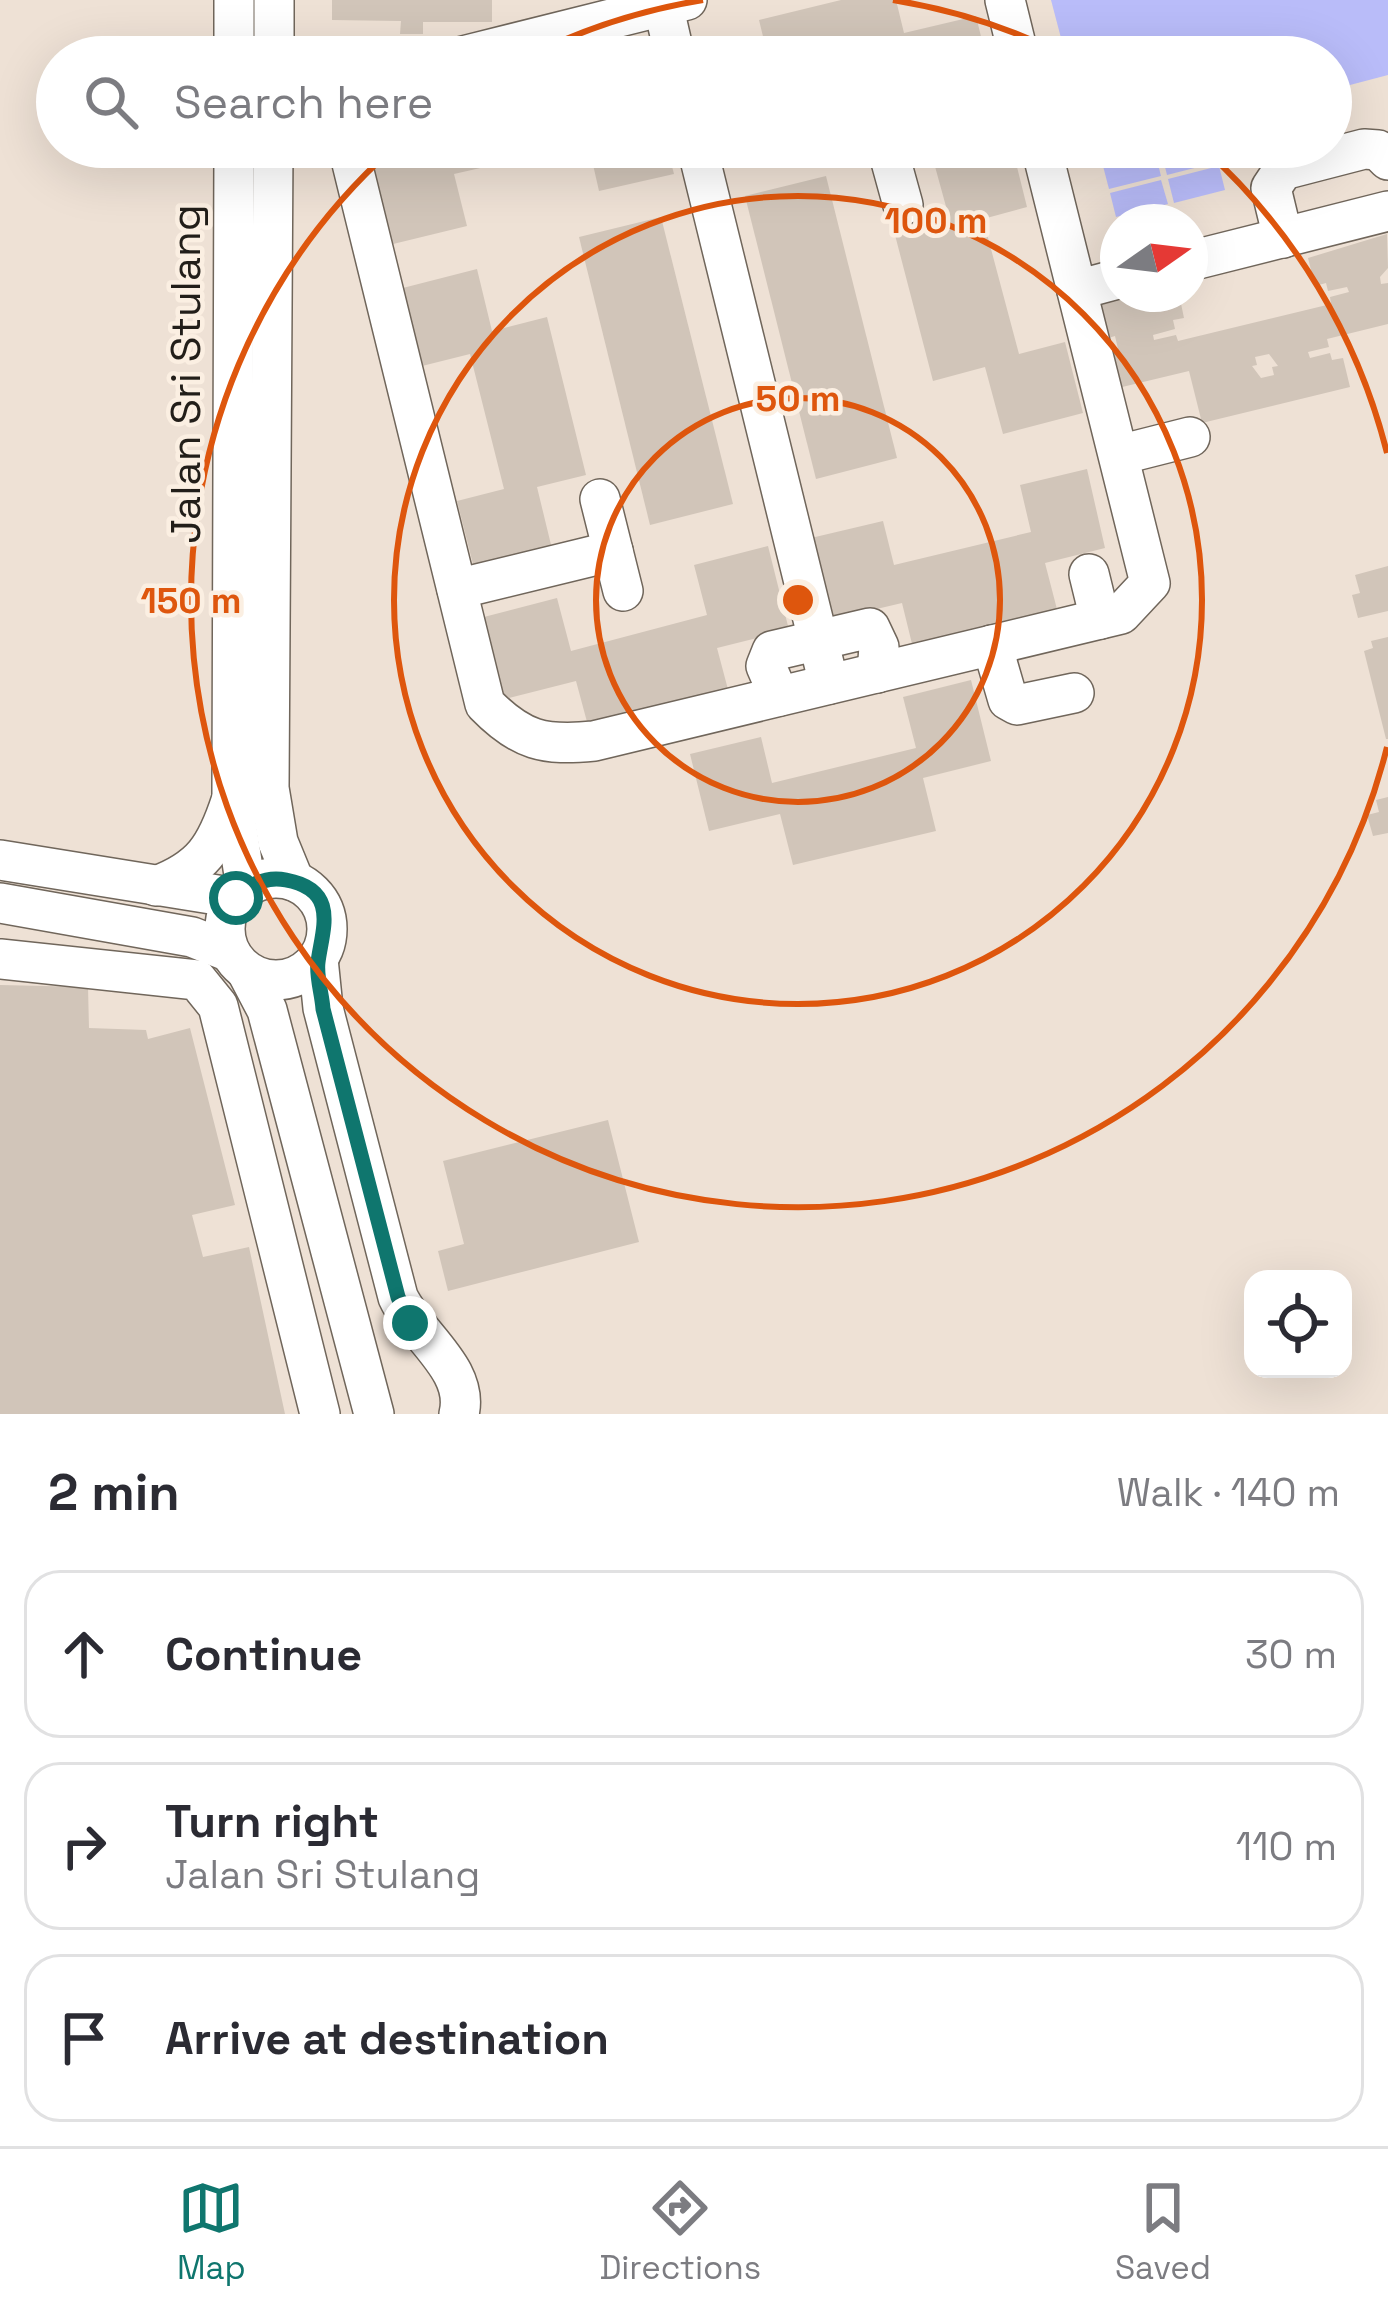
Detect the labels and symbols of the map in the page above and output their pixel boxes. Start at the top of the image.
text: 100 m [885,198,987,244]
street label: Jalan Sri Stulang [159,204,212,544]
north arrow [1100,204,1208,312]
text: 50 m [756,376,840,422]
text: 150 m [140,578,242,624]
centre of rings [777,579,819,621]
route start [209,871,263,925]
route end [383,1296,437,1350]

